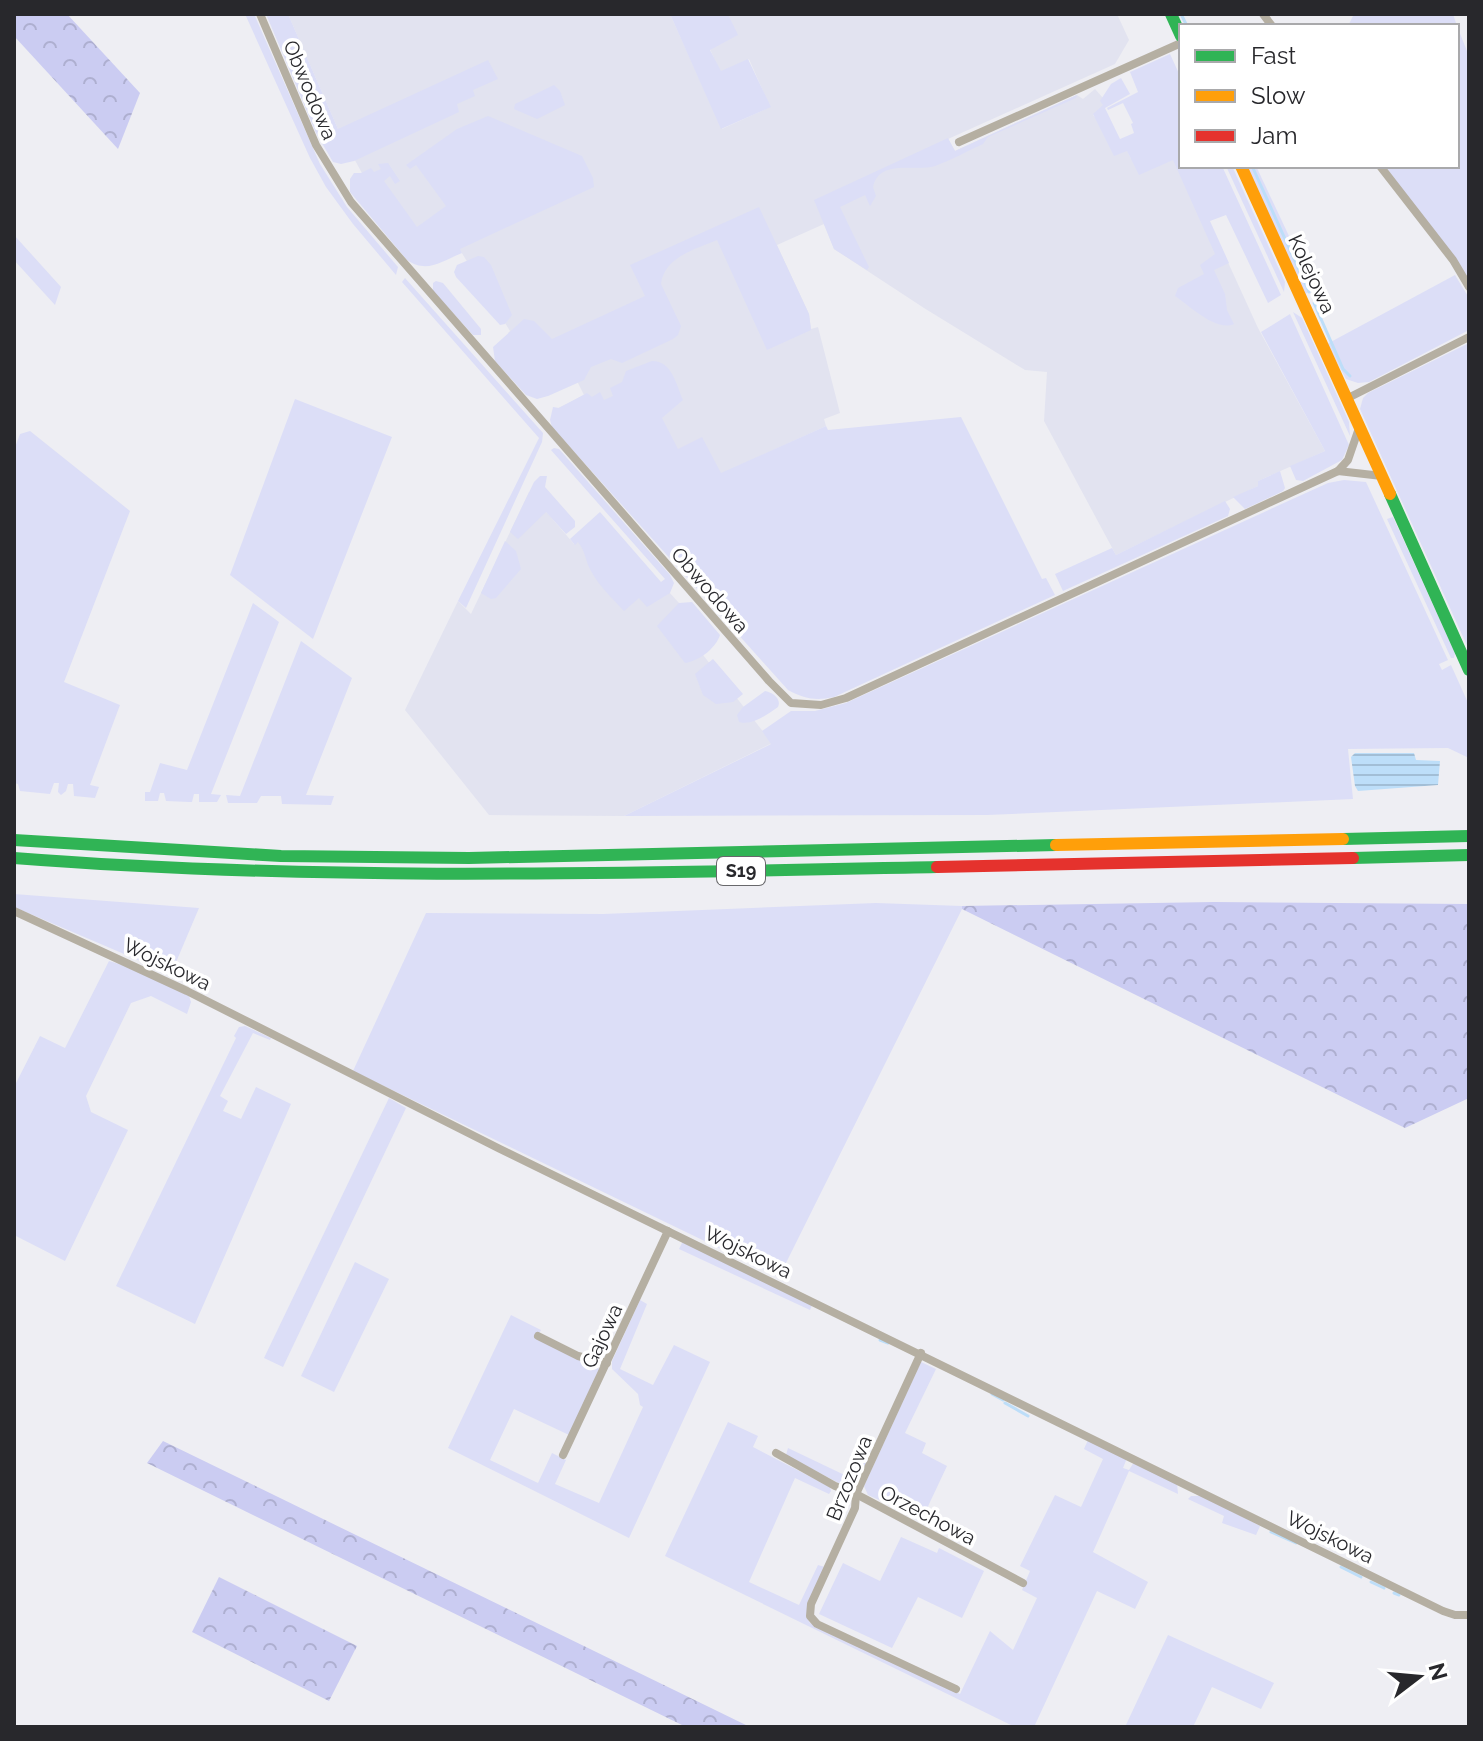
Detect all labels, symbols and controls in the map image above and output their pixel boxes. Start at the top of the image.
legend [1179,24,1459,168]
street label: Obwodowa [278,37,342,143]
text: Fast [1251,41,1296,70]
text: Slow [1251,81,1306,110]
text: Jam [1251,121,1297,150]
street label: Kolejowa [1283,231,1341,317]
street label: Obwodowa [666,542,754,638]
road number: S19 [717,857,765,885]
street label: Wojskowa [119,933,215,995]
street label: Wojskowa [700,1221,796,1283]
street label: Gajowa [577,1300,627,1372]
street label: Brzozowa [821,1432,877,1524]
street label: Orzechowa [876,1480,980,1550]
street label: Wojskowa [1282,1506,1378,1568]
north arrow [1379,1637,1459,1717]
text: N [1423,1660,1453,1683]

